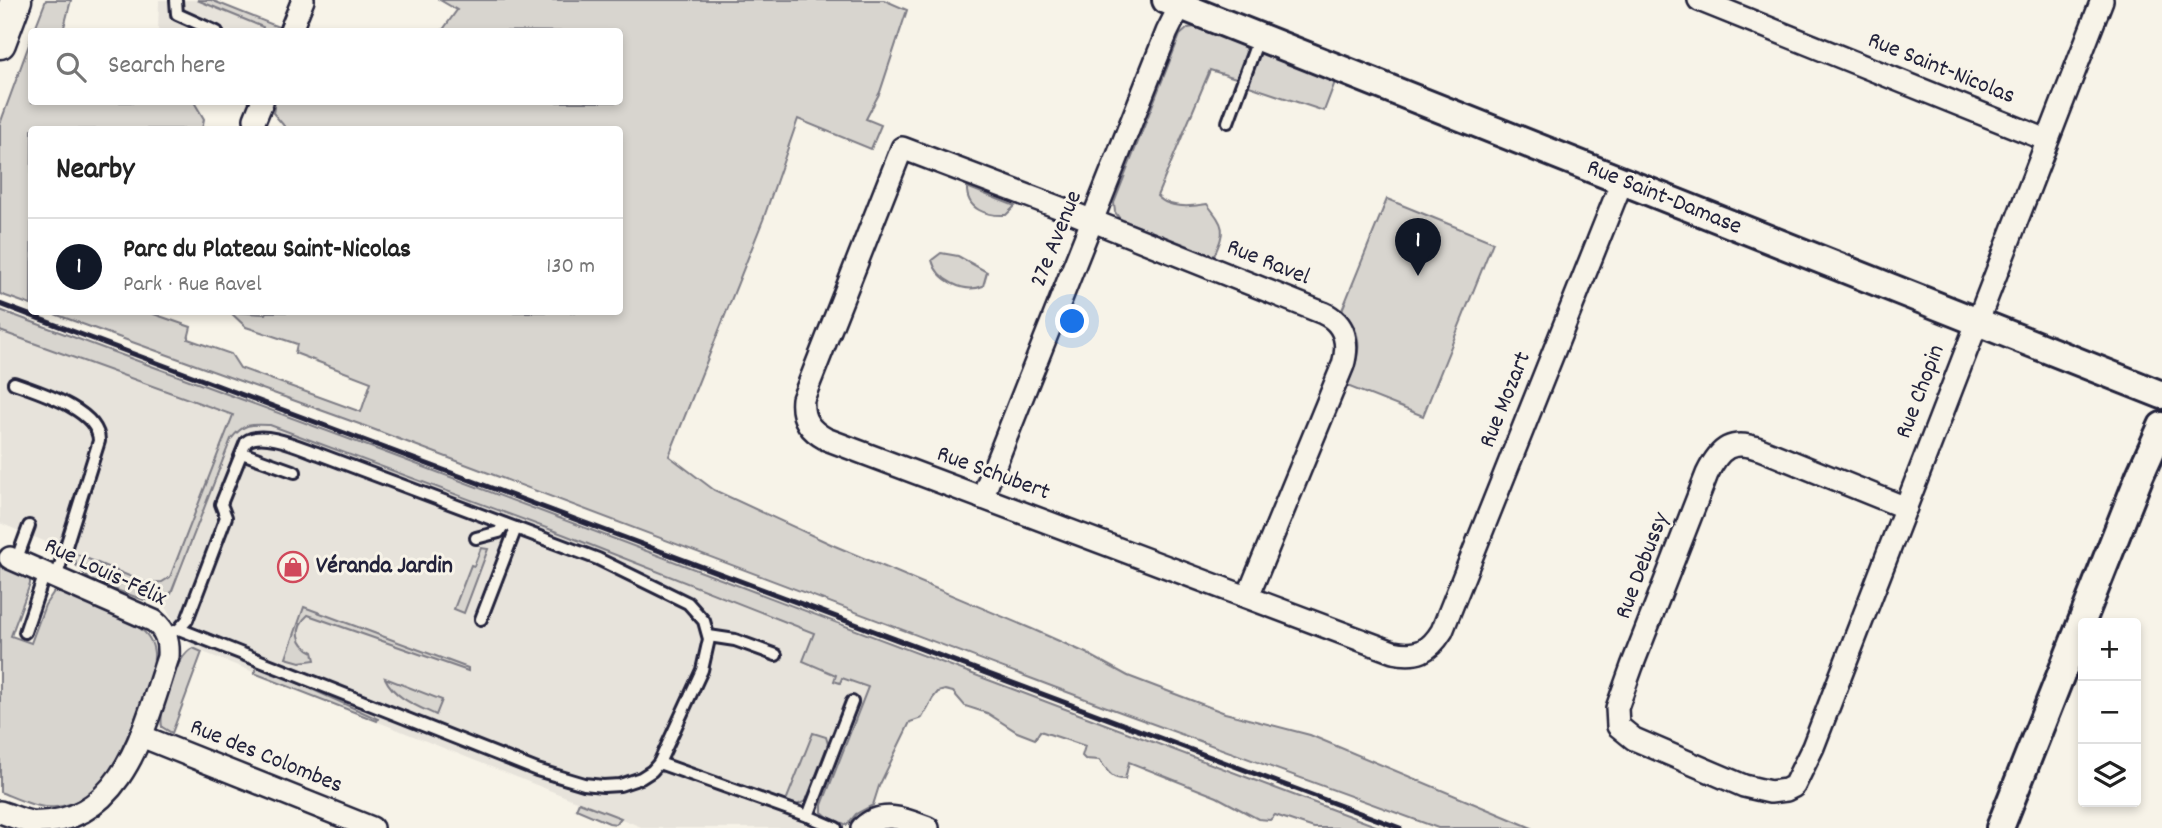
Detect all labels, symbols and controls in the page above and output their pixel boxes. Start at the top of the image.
street label: Rue Saint-Nicolas [1862,24,2020,114]
search box [28,28,623,105]
icon: search [52,48,90,86]
text: Search here [108,48,226,85]
text: Nearby [56,150,134,193]
street label: Rue Saint-Damase [1581,151,1747,245]
street label: 27e Avenue [1022,186,1092,292]
pin: 1 [1395,218,1441,276]
street label: Rue Ravel [1221,231,1315,295]
text: Parc du Plateau Saint-Nicolas [123,232,411,269]
text: 1 [76,251,82,284]
text: 130 m [546,251,595,284]
text: Park · Rue Ravel [123,269,262,302]
your location [1055,304,1089,338]
street label: Rue Chopin [1888,340,1954,444]
street label: Rue Mozart [1471,347,1541,453]
street label: Rue Schubert [932,438,1055,510]
street label: Rue Debussy [1607,507,1679,624]
street label: Rue Louis-Félix [38,530,172,616]
shop icon: Véranda Jardin [276,550,310,584]
place label: Véranda Jardin [316,550,453,584]
map controls [2078,618,2141,807]
button: + [2078,618,2141,681]
button: − [2078,681,2141,744]
street label: Rue des Colombes [185,711,347,803]
button: layers [2078,744,2141,807]

